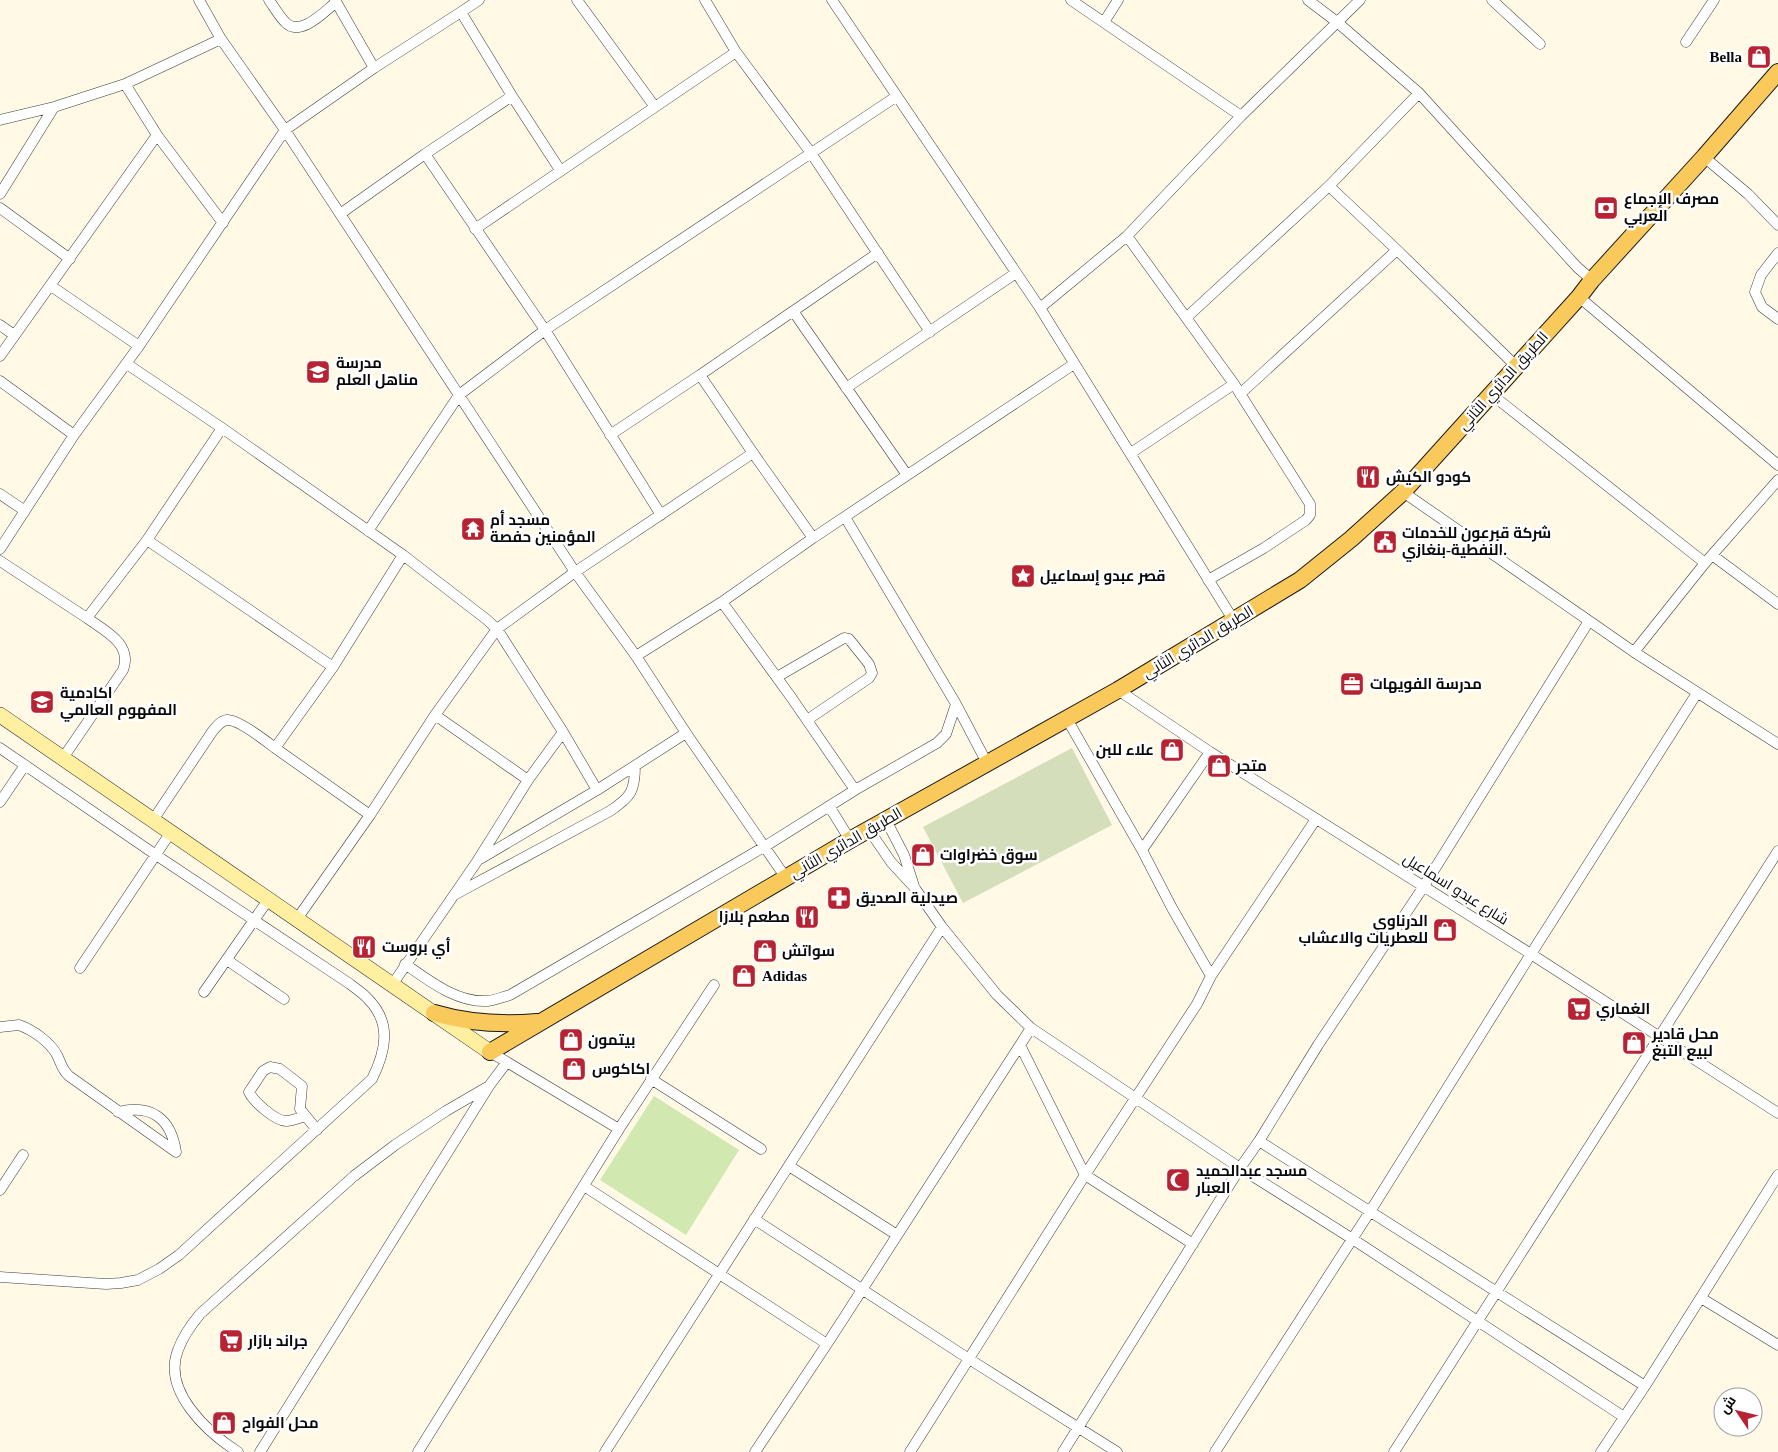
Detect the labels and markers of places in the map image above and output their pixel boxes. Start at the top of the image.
shop icon: Bella [1746,44,1772,70]
place label: Bella [1710,49,1742,65]
place label: مصرف الإجماع العربي [1624,191,1719,228]
bank icon: مصرف الإجماع العربي [1593,195,1619,221]
place label: مدرسة مناهل العلم [336,355,418,390]
school or university icon: مدرسة مناهل العلم [305,359,331,385]
restaurant icon: كودو الكيش [1355,464,1381,490]
place label: كودو الكيش [1386,469,1471,486]
place label: مسجد أم المؤمنين حفصة [490,510,596,546]
temple icon: مسجد أم المؤمنين حفصة [460,516,486,542]
place label: شركة قبرعون للخدمات النفطية-بنغازي. [1402,525,1551,562]
public building icon: شركة قبرعون للخدمات النفطية-بنغازي. [1372,529,1398,555]
place icon: قصر عبدو إسماعيل [1010,563,1036,589]
place label: قصر عبدو إسماعيل [1040,568,1166,586]
office icon: مدرسة الفويهات [1339,671,1365,697]
place label: مدرسة الفويهات [1370,676,1482,693]
place label: اكادمية المفهوم العالمي [60,685,177,722]
school or university icon: اكادمية المفهوم العالمي [29,689,55,715]
shop icon: علاء للبن [1159,737,1185,763]
place label: علاء للبن [1096,742,1154,759]
shop icon: متجر [1206,753,1232,779]
place label: متجر [1235,758,1267,775]
shop icon: سوق خضراوات [910,842,936,868]
place label: سوق خضراوات [940,847,1038,864]
pharmacy icon: صيدلية الصديق [826,885,852,911]
place label: صيدلية الصديق [856,890,958,907]
restaurant icon: مطعم بلازا [794,904,820,930]
place label: مطعم بلازا [719,909,790,927]
place label: الدرناوي للعطريات والاعشاب [1298,913,1428,947]
shop icon: الدرناوي للعطريات والاعشاب [1432,917,1458,943]
restaurant icon: أي بروست [351,934,377,960]
place label: أي بروست [382,937,451,959]
shop icon: سواتش [752,938,778,964]
place label: سواتش [782,943,835,960]
shop icon: Adidas [731,963,757,989]
place label: Adidas [762,968,807,984]
supermarket icon: الغماري [1566,996,1592,1022]
place label: الغماري [1596,1001,1650,1021]
place label: محل قادير لبيع التبغ [1651,1026,1719,1061]
shop icon: بيتمون [558,1027,584,1053]
shop icon: محل قادير لبيع التبغ [1621,1030,1647,1056]
place label: بيتمون [588,1032,635,1049]
shop icon: اكاكوس [561,1056,587,1082]
place label: اكاكوس [592,1061,650,1078]
place label: مسجد عبدالحميد العبار [1195,1163,1307,1197]
mosque icon: مسجد عبدالحميد العبار [1165,1167,1191,1193]
supermarket icon: جراند بازار [218,1328,244,1354]
place label: جراند بازار [247,1333,308,1350]
shop icon: محل الفواح [211,1410,237,1436]
place label: محل الفواح [242,1415,319,1433]

